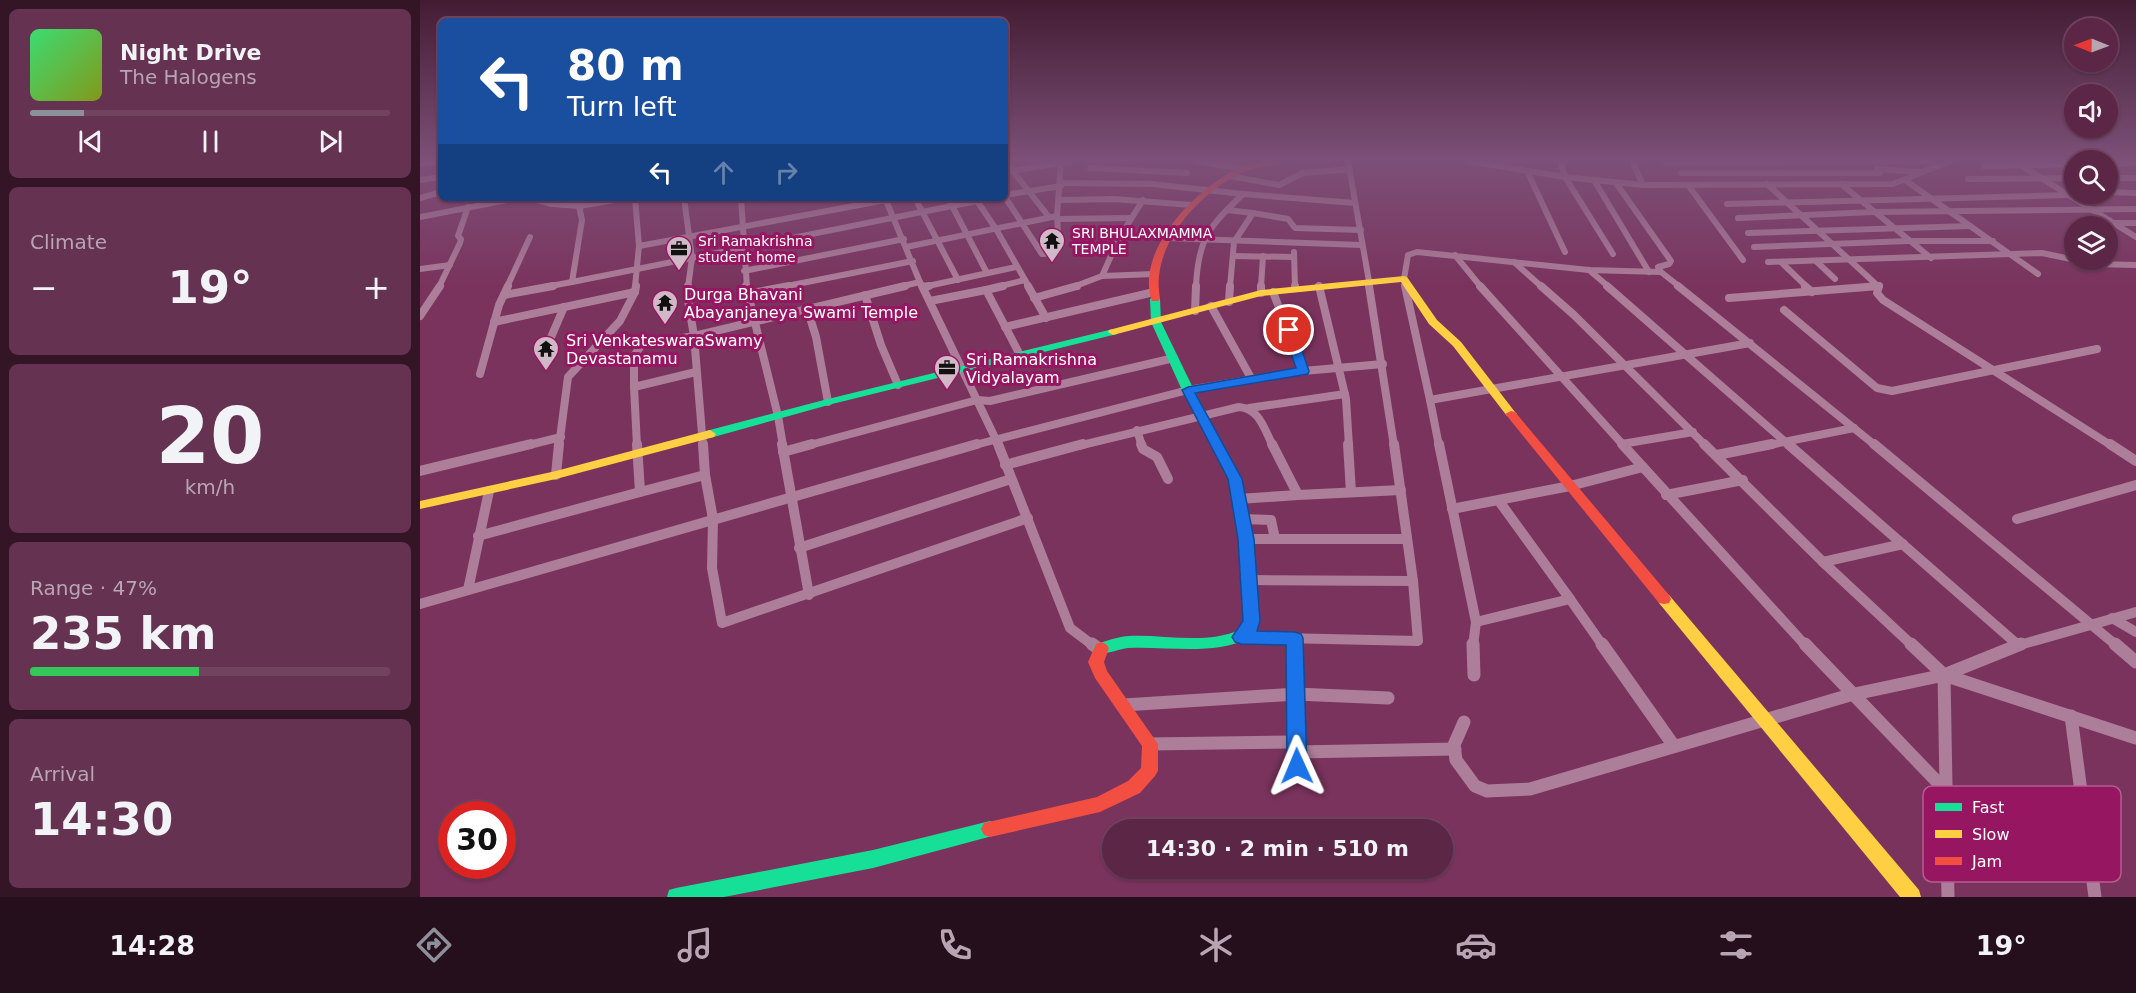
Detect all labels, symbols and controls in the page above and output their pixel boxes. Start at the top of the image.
north arrow [2064,18,2118,72]
map controls [2064,18,2118,270]
text: Night Drive [120,40,261,65]
text: 80 m [567,41,684,90]
icon: left [468,42,546,120]
text: The Halogens [120,65,257,89]
button: sound [2064,84,2118,138]
text: Turn left [567,91,677,122]
icon: previous [74,125,107,158]
icon: pause [194,125,227,158]
icon: next [314,125,347,158]
button: search [2064,150,2118,204]
icon: left [644,156,677,189]
icon: ahead [707,156,740,189]
icon: right [770,156,803,189]
button: layers [2064,216,2118,270]
place label: SRI BHULAXMAMMA TEMPLE [1071,225,1213,257]
temple icon: SRI BHULAXMAMMA TEMPLE [1037,226,1067,264]
text: Climate [30,230,107,254]
place label: Sri Ramakrishna student home [698,233,813,265]
office icon: Sri Ramakrishna student home [664,234,694,272]
text: 19° [167,261,253,314]
text: − [30,268,58,307]
text: + [362,268,390,307]
place label: Durga Bhavani Abayanjaneya Swami Temple [684,285,918,322]
temple icon: Durga Bhavani Abayanjaneya Swami Temple [650,288,680,326]
pin [1263,304,1314,355]
icon: arrive [1272,313,1305,346]
place label: Sri VenkateswaraSwamy Devastanamu [566,331,763,368]
temple icon: Sri VenkateswaraSwamy Devastanamu [531,334,561,372]
place label: Sri Ramakrishna Vidyalayam [966,350,1097,387]
office icon: Sri Ramakrishna Vidyalayam [932,353,962,391]
text: 20 [156,391,264,481]
text: km/h [185,475,235,499]
text: Range · 47% [30,576,157,600]
text: 235 km [30,607,216,660]
position arrow [1265,734,1329,798]
text: Arrival [30,762,95,786]
legend [1923,786,2121,882]
text: 14:30 [30,793,173,846]
text: Fast [1972,798,2004,817]
speed limit sign: 30 [438,801,516,879]
text: Slow [1972,825,2009,844]
text: 14:30 · 2 min · 510 m [1146,836,1409,861]
text: Jam [1971,852,2002,871]
icon: directions [413,924,455,966]
icon: music [674,924,716,966]
icon: phone [934,924,976,966]
icon: climate [1195,924,1237,966]
icon: car [1455,924,1497,966]
icon: filters [1715,924,1757,966]
text: 14:28 [109,930,195,961]
text: 19° [1976,930,2027,961]

